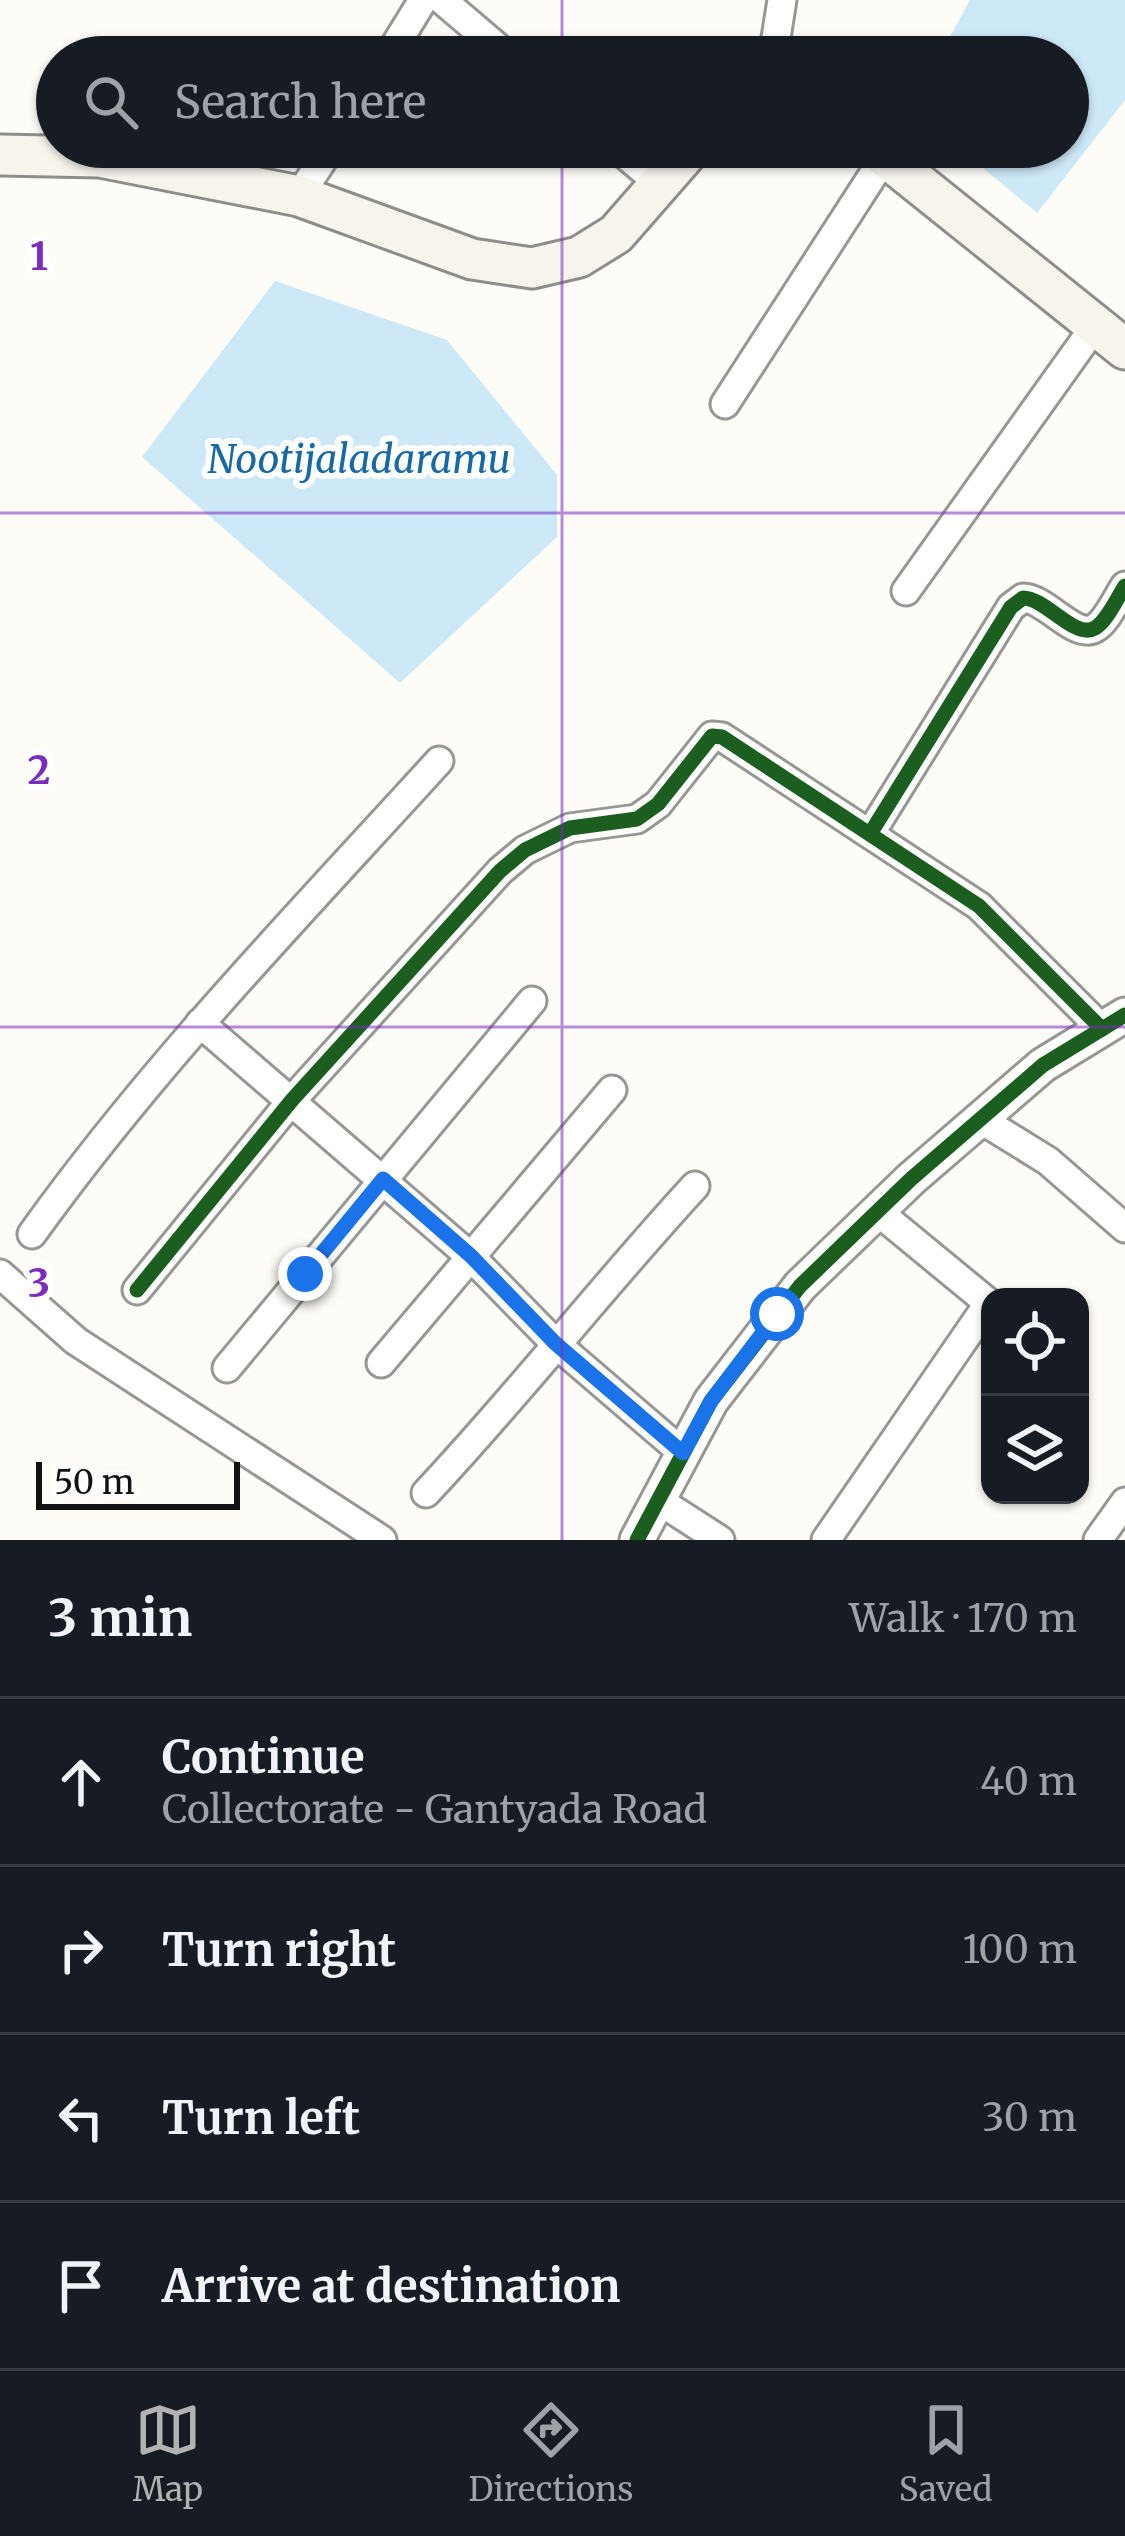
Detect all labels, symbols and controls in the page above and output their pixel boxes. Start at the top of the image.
search box [36,36,1089,168]
icon: search [78,69,144,135]
text: Search here [174,74,426,130]
text: 1 [30,232,48,281]
water label: Nootijaladaramu [207,435,511,484]
text: 2 [28,746,50,795]
route end [278,1247,332,1301]
text: 3 [28,1259,50,1308]
route start [750,1287,804,1341]
map controls [981,1288,1089,1504]
button: locate [981,1288,1089,1396]
button: layers [981,1396,1089,1504]
scale bar [36,1456,240,1509]
text: 50 m [54,1462,135,1503]
text: 3 min [48,1586,192,1650]
text: Walk · 170 m [849,1594,1077,1643]
text: Continue [162,1729,364,1785]
icon: ahead [48,1749,114,1815]
text: 40 m [980,1757,1077,1806]
text: Collectorate - Gantyada Road [162,1785,707,1834]
icon: right [48,1917,114,1983]
text: Turn right [162,1922,396,1978]
text: 100 m [962,1925,1077,1974]
icon: left [48,2085,114,2151]
text: Turn left [162,2090,360,2146]
text: 30 m [982,2093,1077,2142]
icon: arrive [48,2253,114,2319]
text: Arrive at destination [162,2258,620,2314]
tab: Map [133,2397,203,2510]
tab: Directions [468,2397,633,2510]
tab: Saved [899,2397,992,2510]

